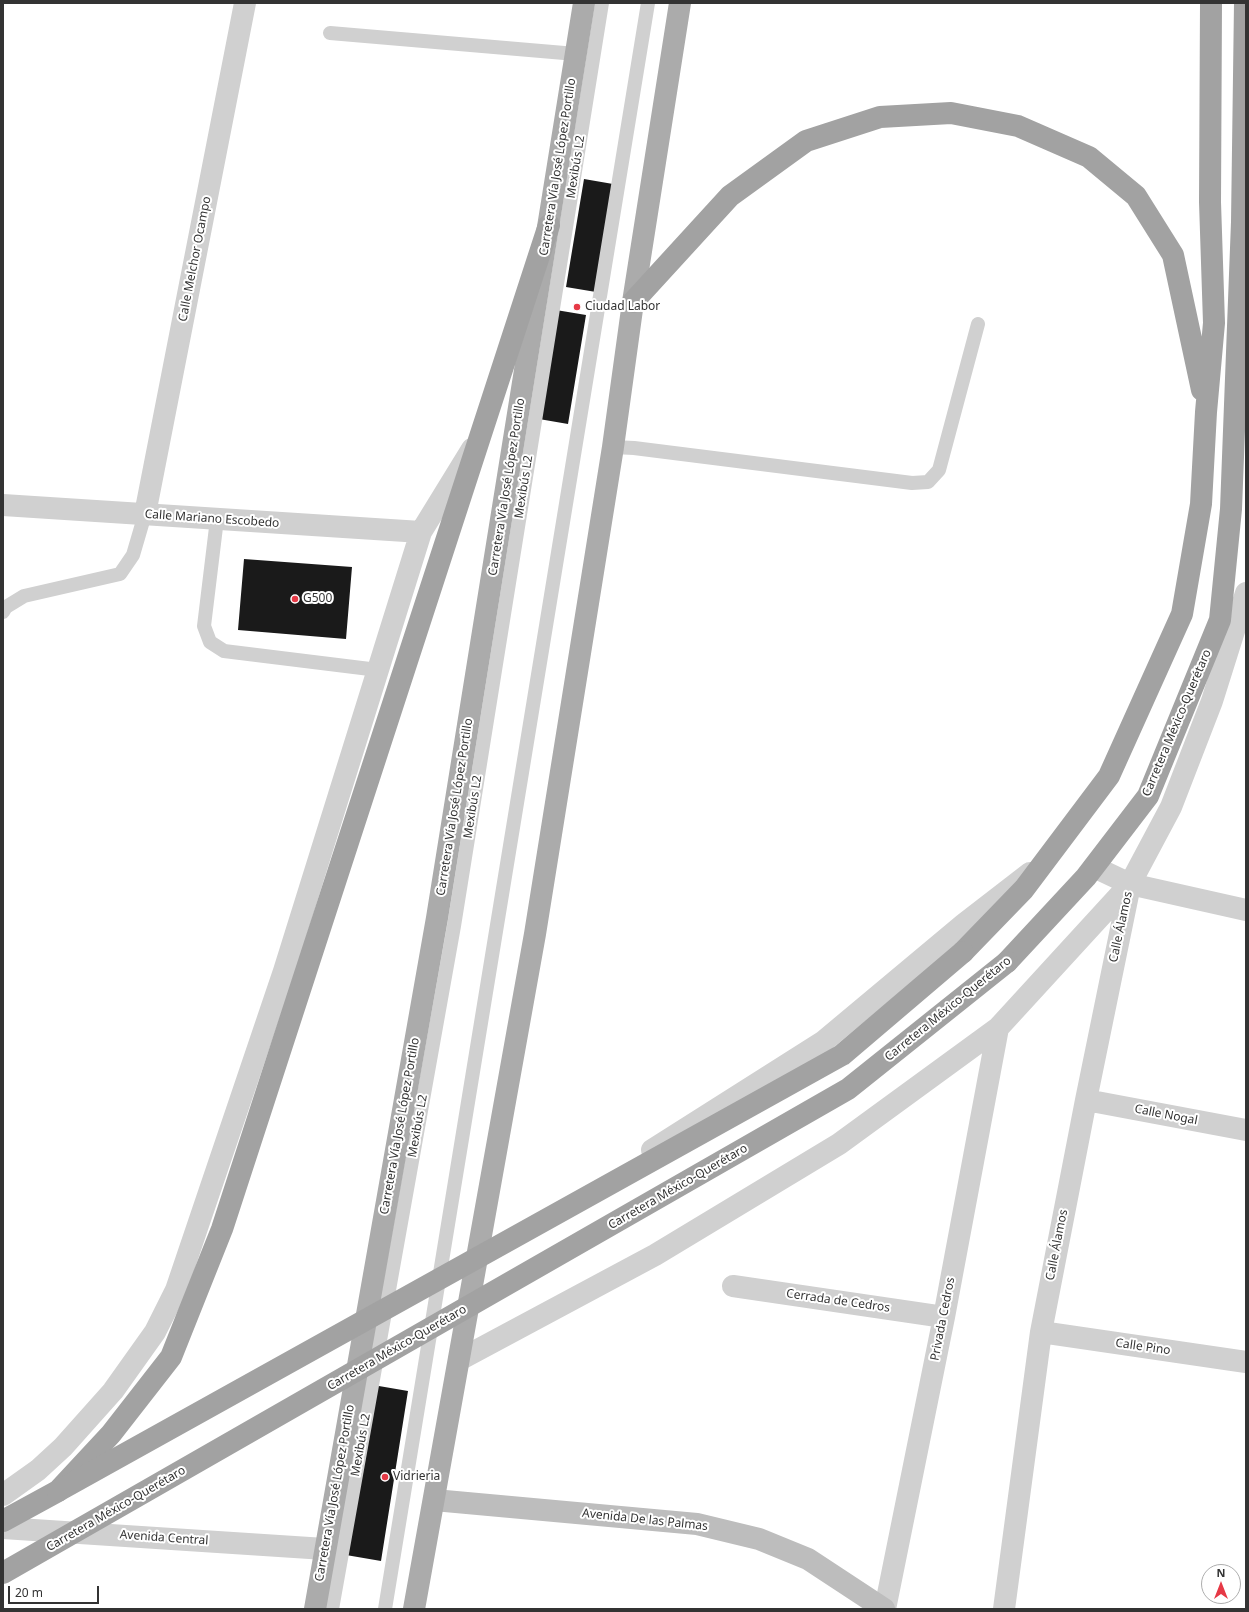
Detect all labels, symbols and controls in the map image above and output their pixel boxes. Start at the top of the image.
street label: Carretera Vía José López Portillo [537,77,579,257]
street label: Mexibús L2 [564,134,588,200]
street label: Calle Melchor Ocampo [176,195,214,323]
place label: Ciudad Labor [585,300,660,314]
marker: Ciudad Labor [572,302,582,312]
street label: Carretera Vía José López Portillo [486,397,528,577]
street label: Mexibús L2 [512,454,536,520]
street label: Calle Mariano Escobedo [144,507,280,531]
place label: G500 [303,592,332,606]
marker: G500 [290,594,300,604]
street label: Carretera México-Querétaro [1139,647,1215,799]
street label: Carretera Vía José López Portillo [434,717,476,897]
street label: Mexibús L2 [461,774,485,840]
street label: Calle Álamos [1106,890,1136,964]
street label: Carretera México-Querétaro [882,954,1014,1064]
street label: Carretera Vía José López Portillo [377,1036,423,1216]
street label: Mexibús L2 [405,1093,431,1159]
street label: Calle Nogal [1133,1102,1199,1128]
street label: Carretera México-Querétaro [606,1141,750,1233]
street label: Calle Álamos [1043,1208,1071,1282]
street label: Privada Cedros [928,1276,958,1362]
street label: Cerrada de Cedros [785,1287,891,1315]
street label: Carretera México-Querétaro [325,1302,469,1394]
street label: Calle Pino [1115,1336,1171,1358]
street label: Carretera Vía José López Portillo [312,1403,358,1583]
street label: Mexibús L2 [348,1412,374,1478]
street label: Carretera México-Querétaro [44,1463,188,1555]
place label: Vidrieria [393,1470,440,1484]
marker: Vidrieria [380,1472,390,1482]
street label: Avenida De las Palmas [581,1506,709,1534]
street label: Avenida Central [119,1528,209,1548]
north arrow [1201,1564,1241,1604]
text: N [1217,1565,1225,1580]
scale bar [10,1578,101,1604]
text: 20 m [15,1584,43,1601]

